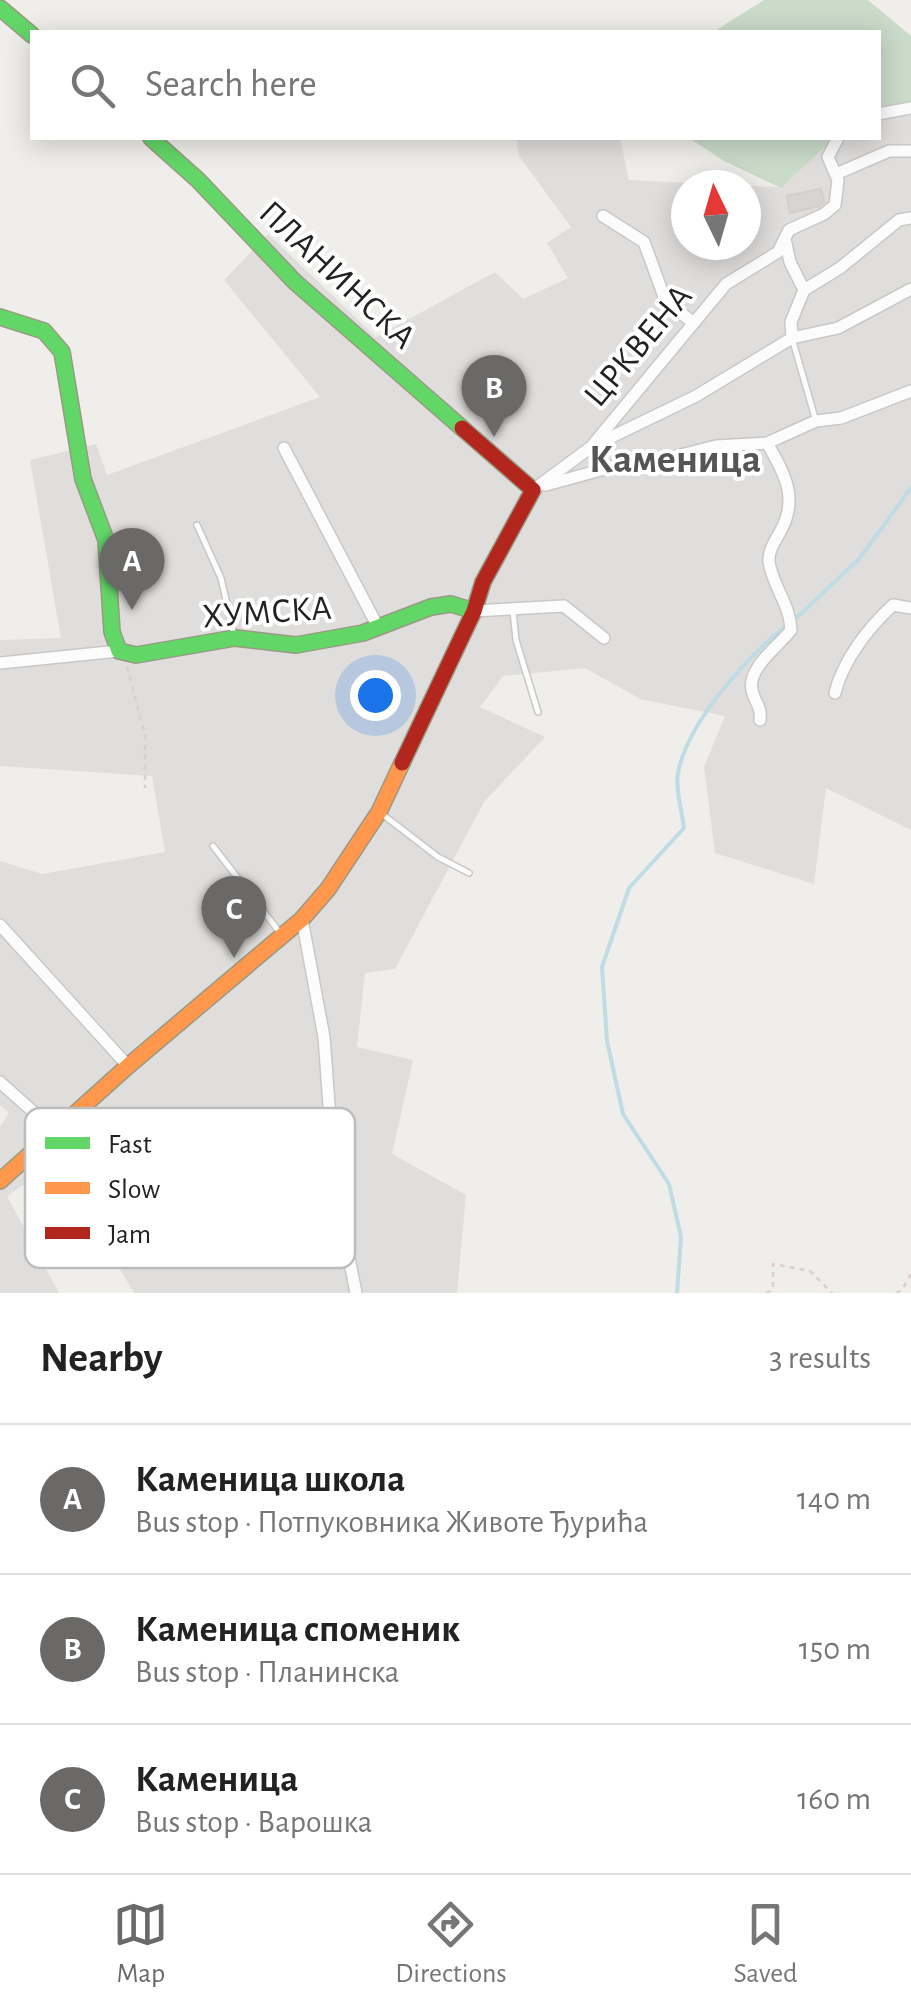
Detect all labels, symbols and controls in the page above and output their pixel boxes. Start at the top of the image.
search box [30,30,881,140]
icon: search [65,58,120,113]
text: Search here [145,66,317,104]
north arrow [671,170,761,260]
street label: ПЛАНИНСКА [252,194,422,356]
street label: ЦРКВЕНА [577,278,699,414]
pin: B [462,354,526,437]
district label: Каменица [589,440,761,480]
pin: A [100,528,164,610]
street label: ХУМСКА [201,591,333,634]
your location [350,670,401,721]
pin: C [202,876,266,958]
legend [25,1108,355,1268]
text: Fast [108,1131,152,1159]
text: Slow [108,1176,160,1204]
text: Jam [108,1221,151,1249]
text: Nearby [40,1337,163,1379]
text: 3 results [769,1342,871,1374]
text: Каменица школа [135,1461,405,1499]
text: A [63,1483,82,1515]
text: 140 m [797,1483,871,1515]
text: Bus stop · Потпуковника Животе Ђурића [135,1506,648,1538]
text: Каменица споменик [135,1611,460,1649]
text: B [63,1633,82,1665]
text: 150 m [799,1633,871,1665]
text: Bus stop · Планинска [135,1656,399,1688]
text: Каменица [135,1761,298,1799]
text: C [64,1783,81,1815]
text: 160 m [797,1783,871,1815]
text: Bus stop · Варошка [135,1806,372,1838]
tab: Map [113,1897,168,1991]
tab: Directions [395,1897,507,1991]
tab: Saved [734,1897,798,1991]

